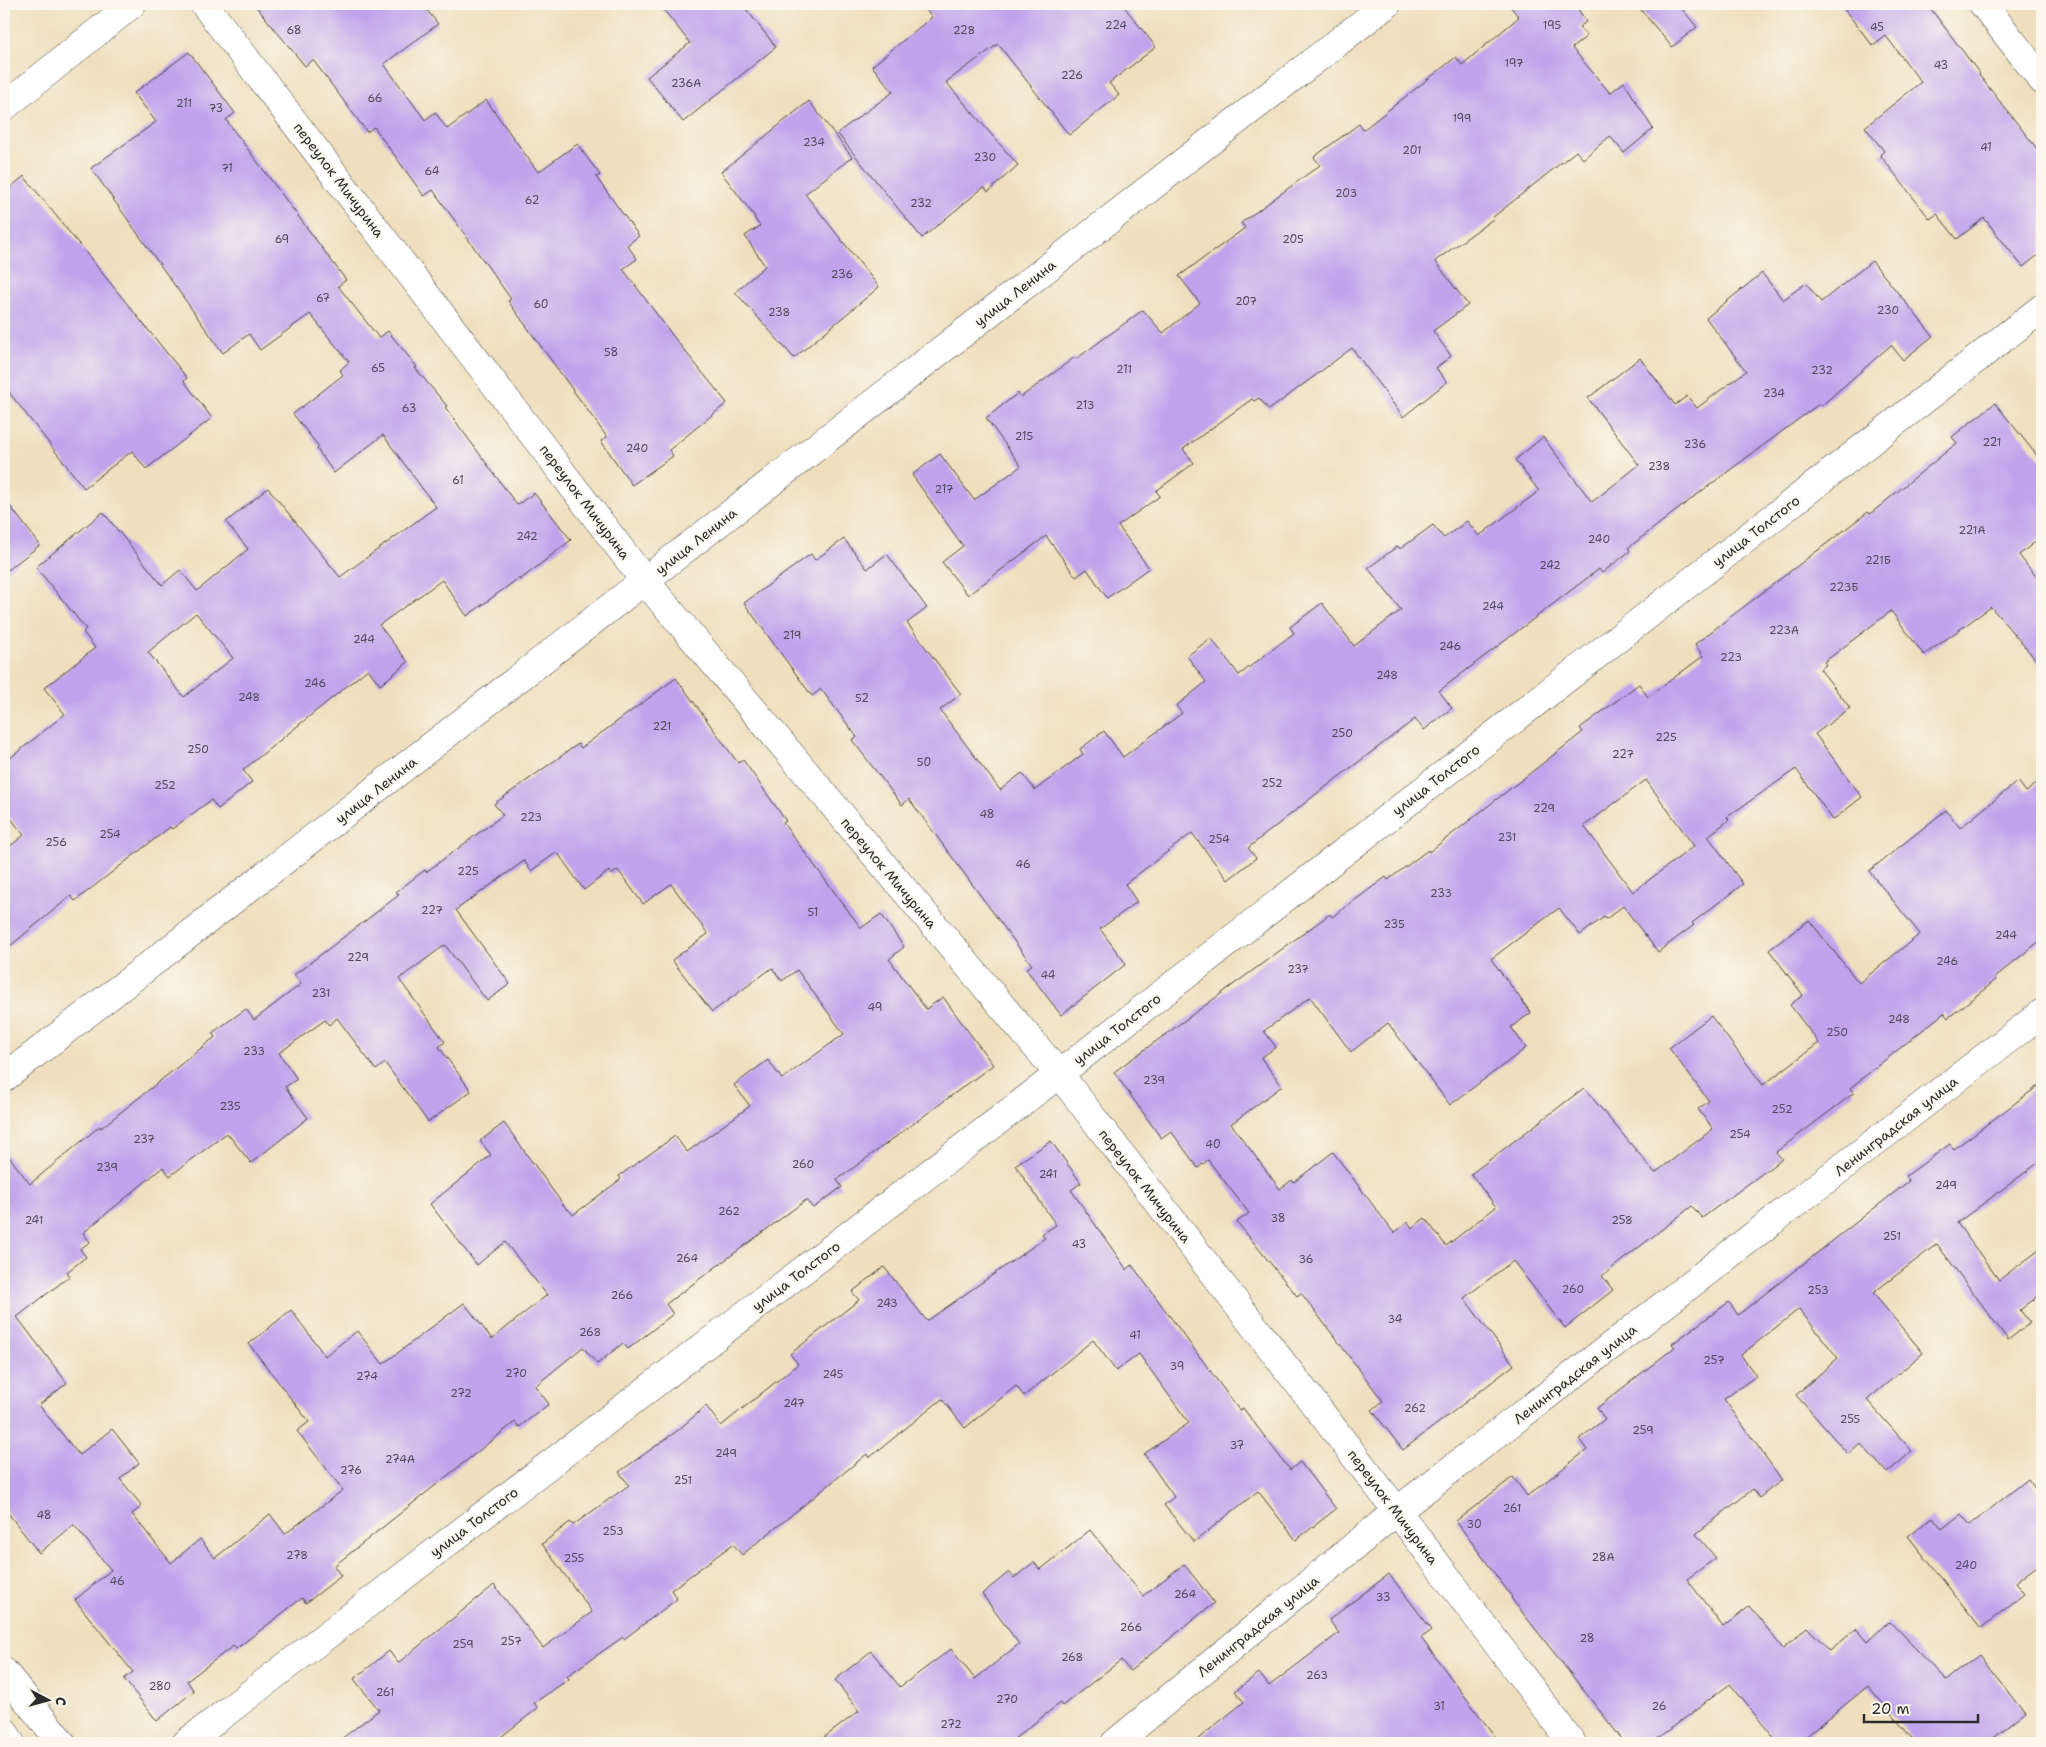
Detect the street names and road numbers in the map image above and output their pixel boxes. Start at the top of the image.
street label: переулок Мичурина [290,119,388,241]
street label: улица Ленина [971,255,1059,330]
street label: переулок Мичурина [536,441,634,563]
street label: улица Толстого [1709,491,1803,571]
street label: улица Ленина [652,503,740,578]
street label: улица Толстого [1389,740,1483,820]
street label: улица Ленина [332,752,420,827]
street label: переулок Мичурина [837,814,941,933]
street label: улица Толстого [1070,989,1164,1069]
street label: Ленинградская улица [1831,1072,1962,1180]
street label: переулок Мичурина [1095,1125,1195,1247]
street label: улица Толстого [748,1237,844,1315]
street label: Ленинградская улица [1510,1320,1641,1428]
street label: переулок Мичурина [1344,1446,1442,1568]
street label: улица Толстого [426,1483,522,1561]
street label: Ленинградская улица [1193,1571,1323,1681]

